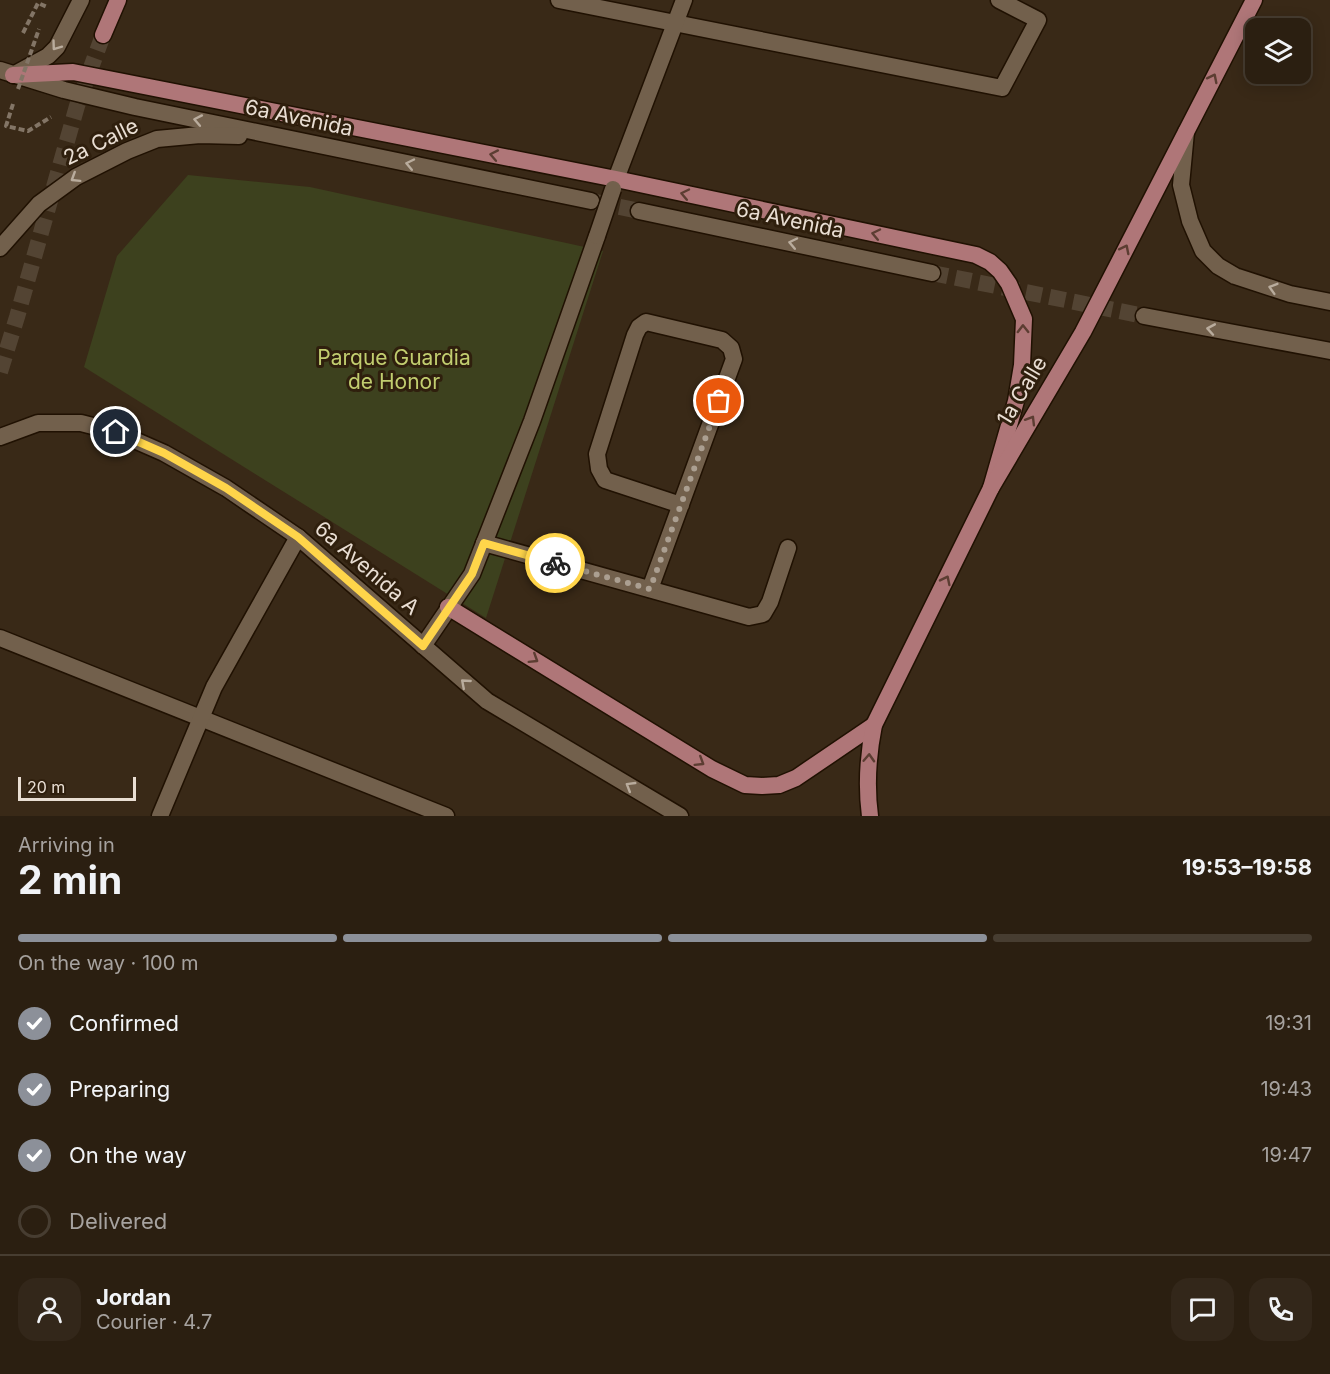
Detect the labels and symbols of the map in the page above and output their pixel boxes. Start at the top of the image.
one-way arrow [52,39,63,50]
one-way arrow [1206,74,1217,85]
street label: 6a Avenida [243,94,355,141]
street label: 2a Calle [59,113,142,170]
one-way arrow [194,114,204,127]
one-way arrow [489,149,499,162]
one-way arrow [405,158,415,171]
one-way arrow [71,171,82,182]
one-way arrow [680,188,690,201]
street label: 6a Avenida [734,196,846,243]
one-way arrow [871,228,881,241]
one-way arrow [788,237,798,250]
one-way arrow [1118,244,1130,255]
one-way arrow [1268,283,1279,296]
one-way arrow [1206,323,1215,335]
one-way arrow [1017,324,1030,333]
park label: Parque Guardia de Honor [317,345,471,394]
street label: 1a Calle [991,352,1052,430]
pin [693,375,744,426]
pin [90,406,141,457]
one-way arrow [1024,416,1036,426]
street label: 6a Avenida A [310,516,425,620]
courier [525,533,585,593]
one-way arrow [938,575,950,586]
one-way arrow [528,652,538,664]
one-way arrow [461,679,472,690]
one-way arrow [863,753,876,762]
one-way arrow [694,754,704,766]
scale bar [18,774,136,802]
one-way arrow [626,782,636,793]

